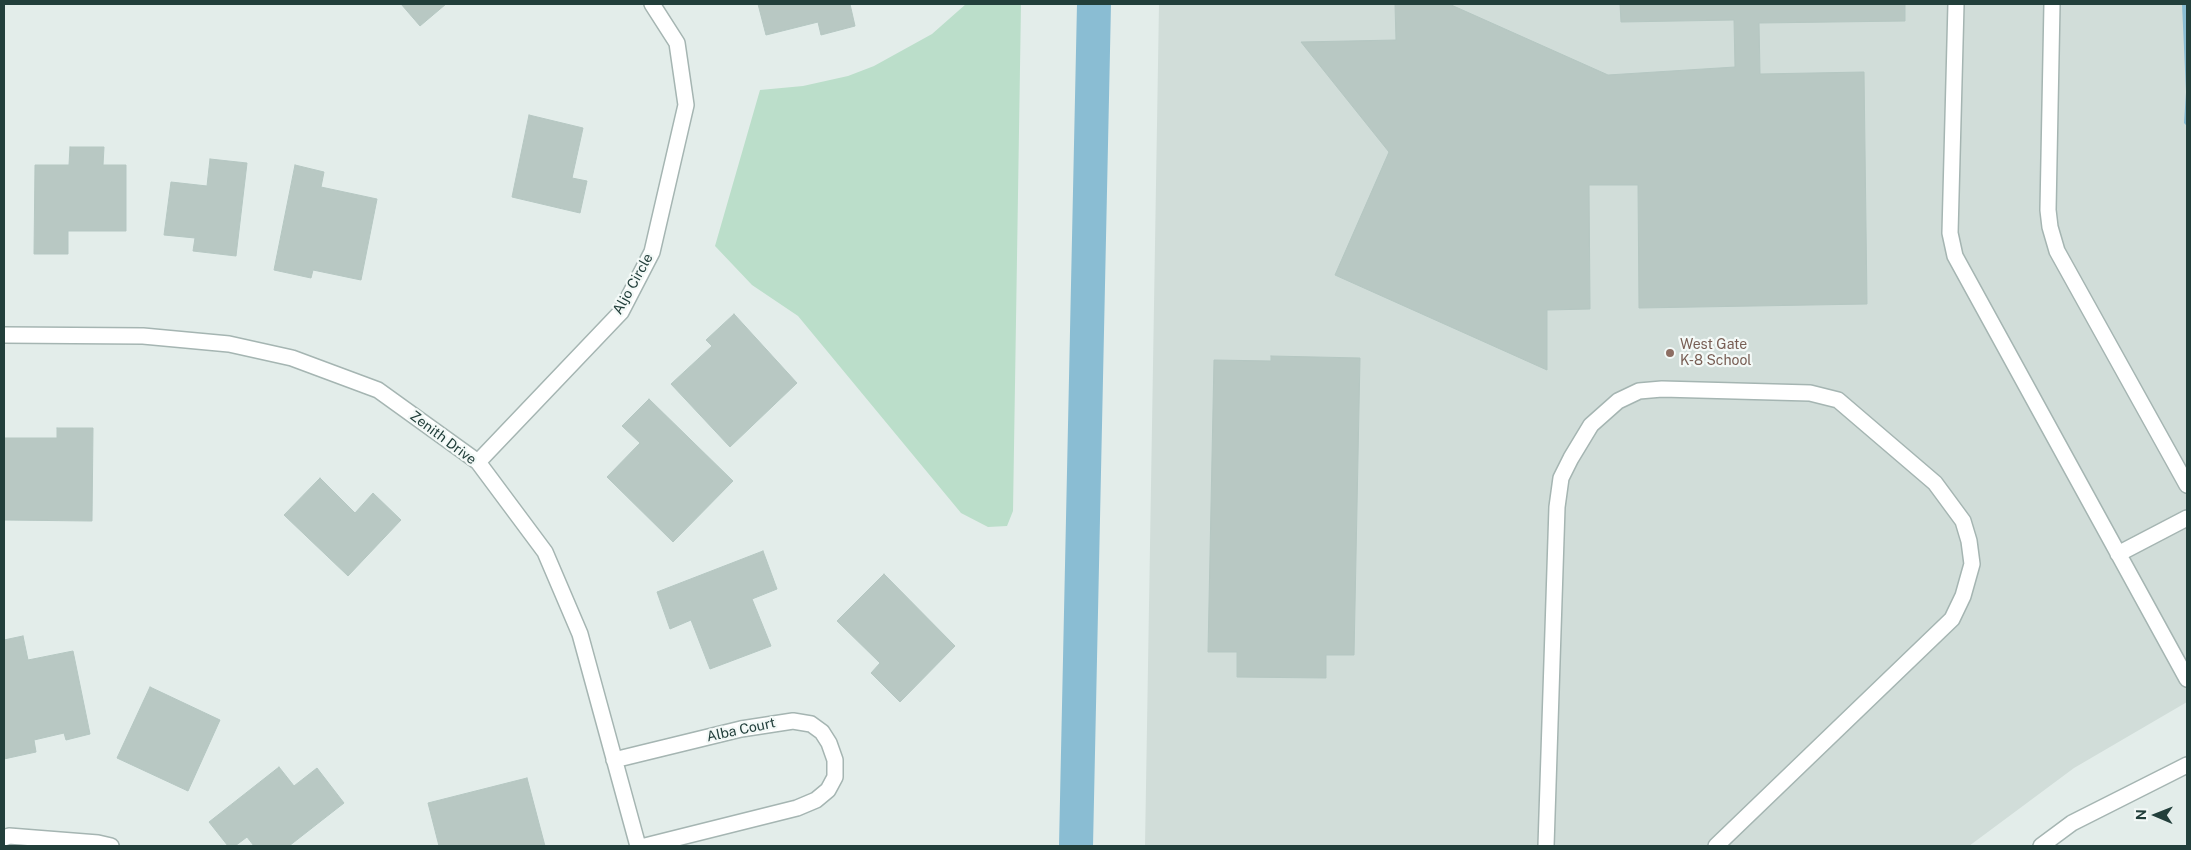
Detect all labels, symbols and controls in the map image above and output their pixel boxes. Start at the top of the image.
street label: Aljo Circle [609,251,657,317]
place label: West Gate K-8 School [1680,337,1752,370]
marker: West Gate K-8 School [1664,347,1676,359]
street label: Zenith Drive [407,408,479,468]
street label: Alba Court [705,715,777,745]
north arrow [2131,790,2181,840]
text: N [2133,809,2149,820]

